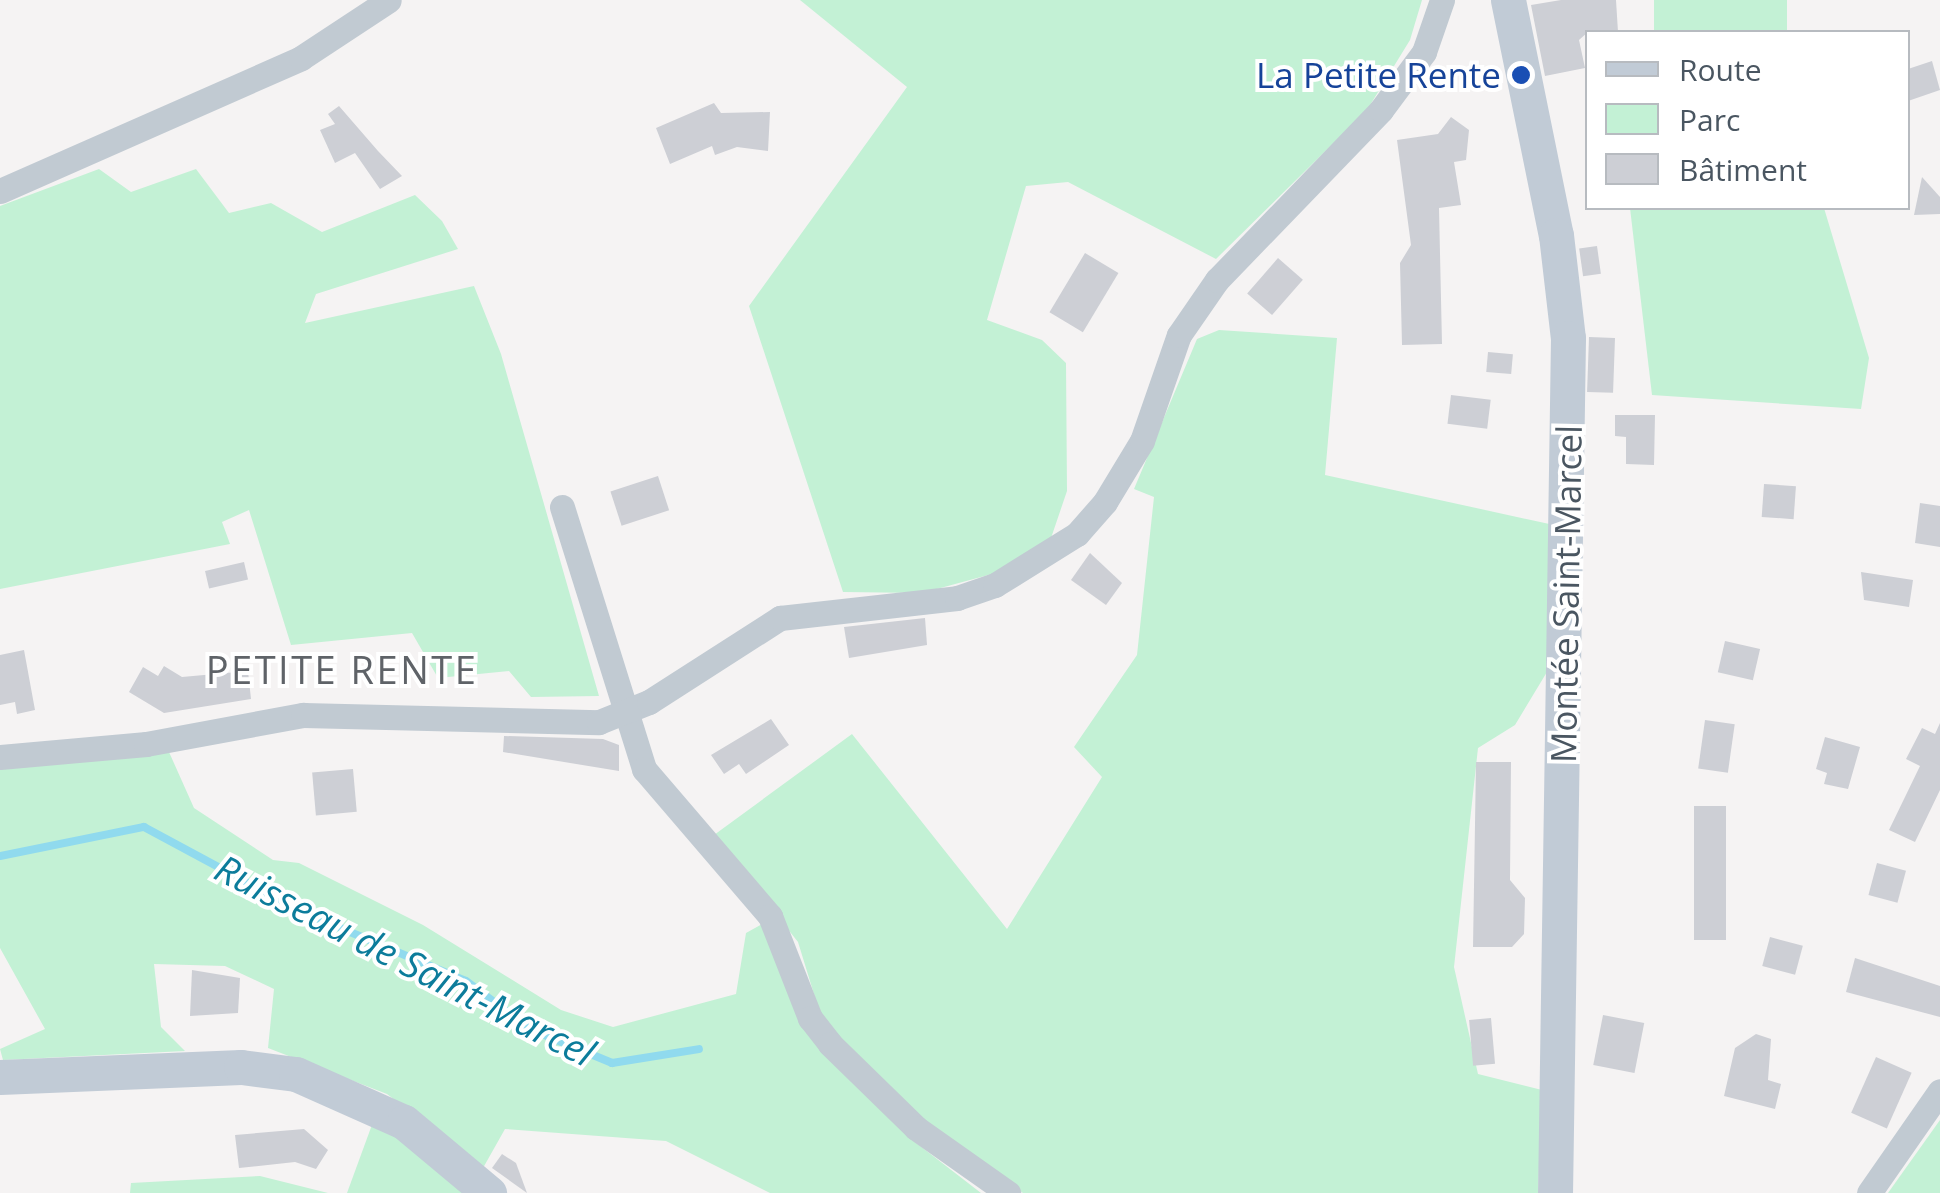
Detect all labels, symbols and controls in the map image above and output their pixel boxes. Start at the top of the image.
legend [1585,30,1910,210]
text: Route [1679,49,1762,90]
place label: La Petite Rente [1256,54,1501,96]
marker: La Petite Rente [1510,64,1532,86]
text: Parc [1679,99,1740,140]
text: Bâtiment [1679,149,1807,190]
street label: Montée Saint-Marcel [1542,425,1590,763]
district label: PETITE RENTE [206,647,478,693]
water label: Ruisseau de Saint-Marcel [208,844,602,1076]

